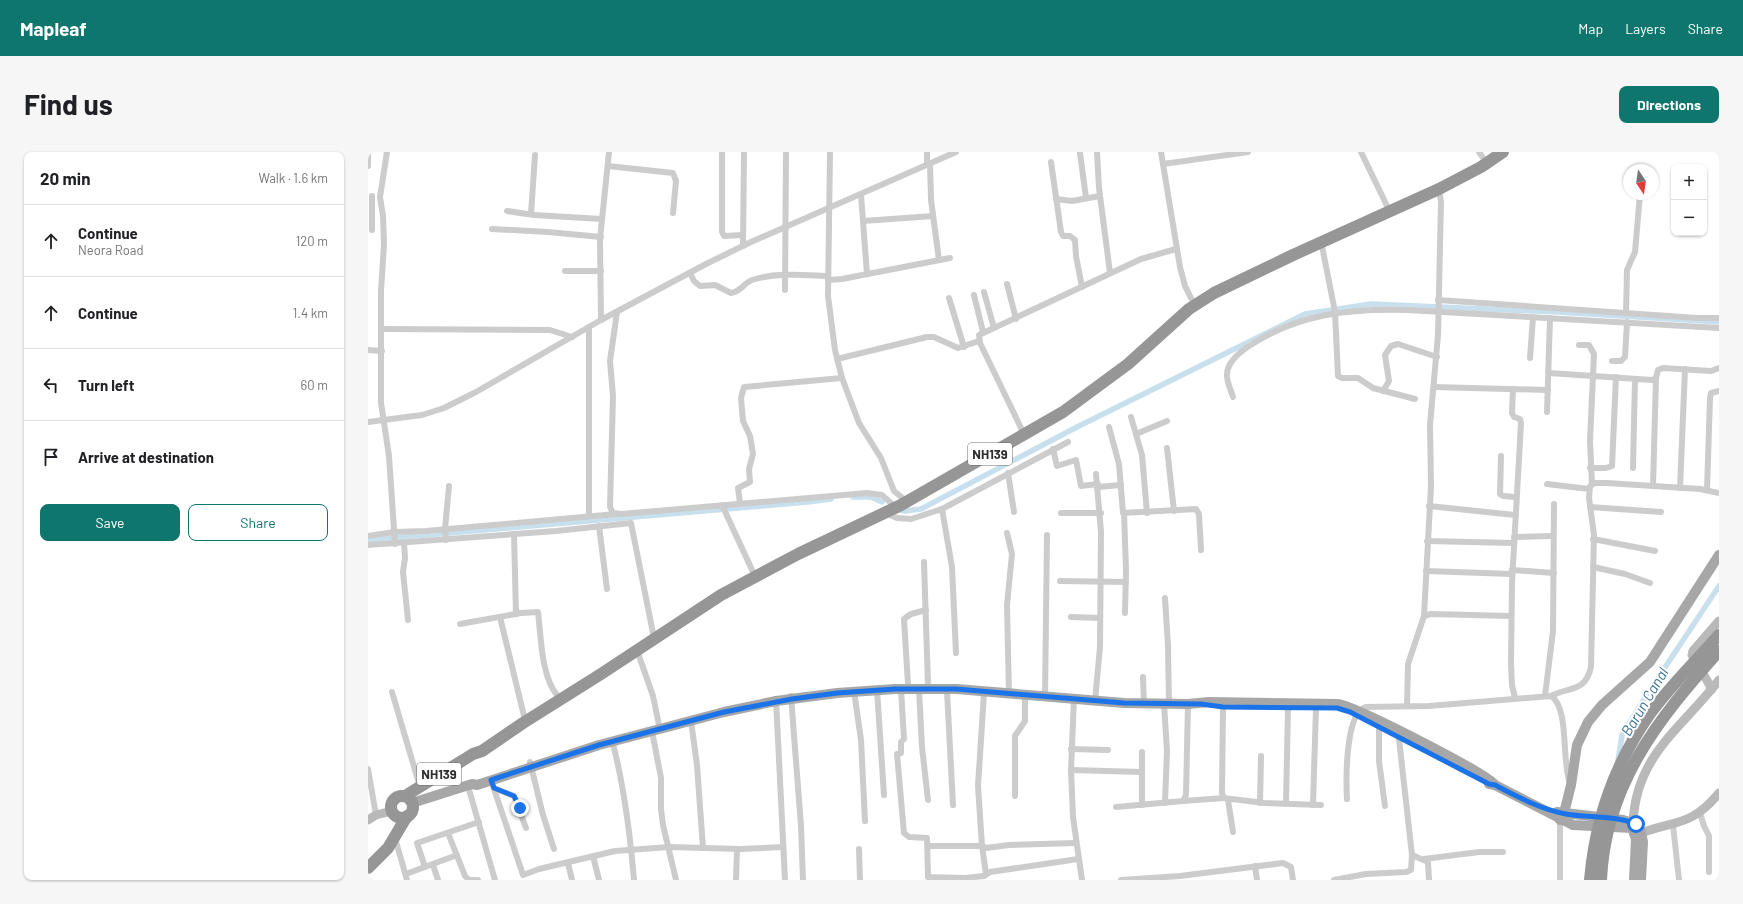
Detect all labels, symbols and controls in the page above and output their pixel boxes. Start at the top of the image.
text: Mapleaf [20,17,87,40]
text: Map [1578,20,1603,37]
text: Layers [1625,20,1666,37]
text: Share [1688,20,1723,37]
button: Directions [1619,86,1719,123]
text: Find us [24,87,113,121]
north arrow [1623,164,1659,200]
map controls [1671,164,1707,236]
button: + [1671,164,1707,200]
text: 20 min [40,168,90,188]
text: Walk · 1.6 km [258,170,328,186]
button: − [1671,200,1707,236]
text: Continue [78,224,138,242]
icon: ahead [40,230,62,252]
text: 120 m [296,233,328,249]
text: Neora Road [78,242,144,258]
icon: ahead [40,302,62,324]
text: Continue [78,304,138,322]
text: 1.4 km [293,305,328,321]
icon: left [40,374,62,396]
text: Turn left [78,376,134,394]
text: 60 m [301,377,328,393]
road number: NH139 [968,443,1012,465]
icon: arrive [40,446,62,468]
text: Arrive at destination [78,448,214,466]
button: Save [40,504,180,541]
button: Share [188,504,328,541]
water label: Barun Canal [1617,664,1672,739]
road number: NH139 [417,763,461,785]
route end [511,799,529,817]
route start [1627,815,1645,833]

